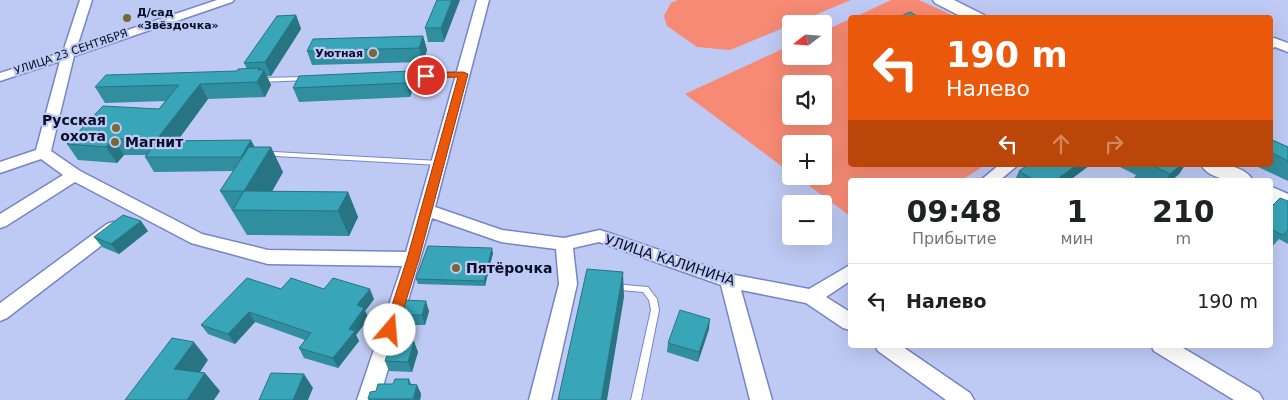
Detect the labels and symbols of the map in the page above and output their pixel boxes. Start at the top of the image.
place label: Д/сад «Звёздочка» [137,6,219,32]
marker: Д/сад «Звёздочка» [121,12,133,24]
north arrow [782,15,832,65]
street label: УЛИЦА 23 СЕНТЯБРЯ [12,26,130,78]
place label: Уютная [315,47,363,60]
marker: Уютная [367,47,379,59]
pin [405,55,447,97]
place label: Русская охота [42,112,106,144]
marker: Русская охота [110,122,122,134]
place label: Магнит [125,134,184,150]
marker: Магнит [109,136,121,148]
street label: УЛИЦА КАЛИНИНА [603,231,738,289]
place label: Пятёрочка [466,260,553,276]
marker: Пятёрочка [450,262,462,274]
position arrow [363,303,415,355]

